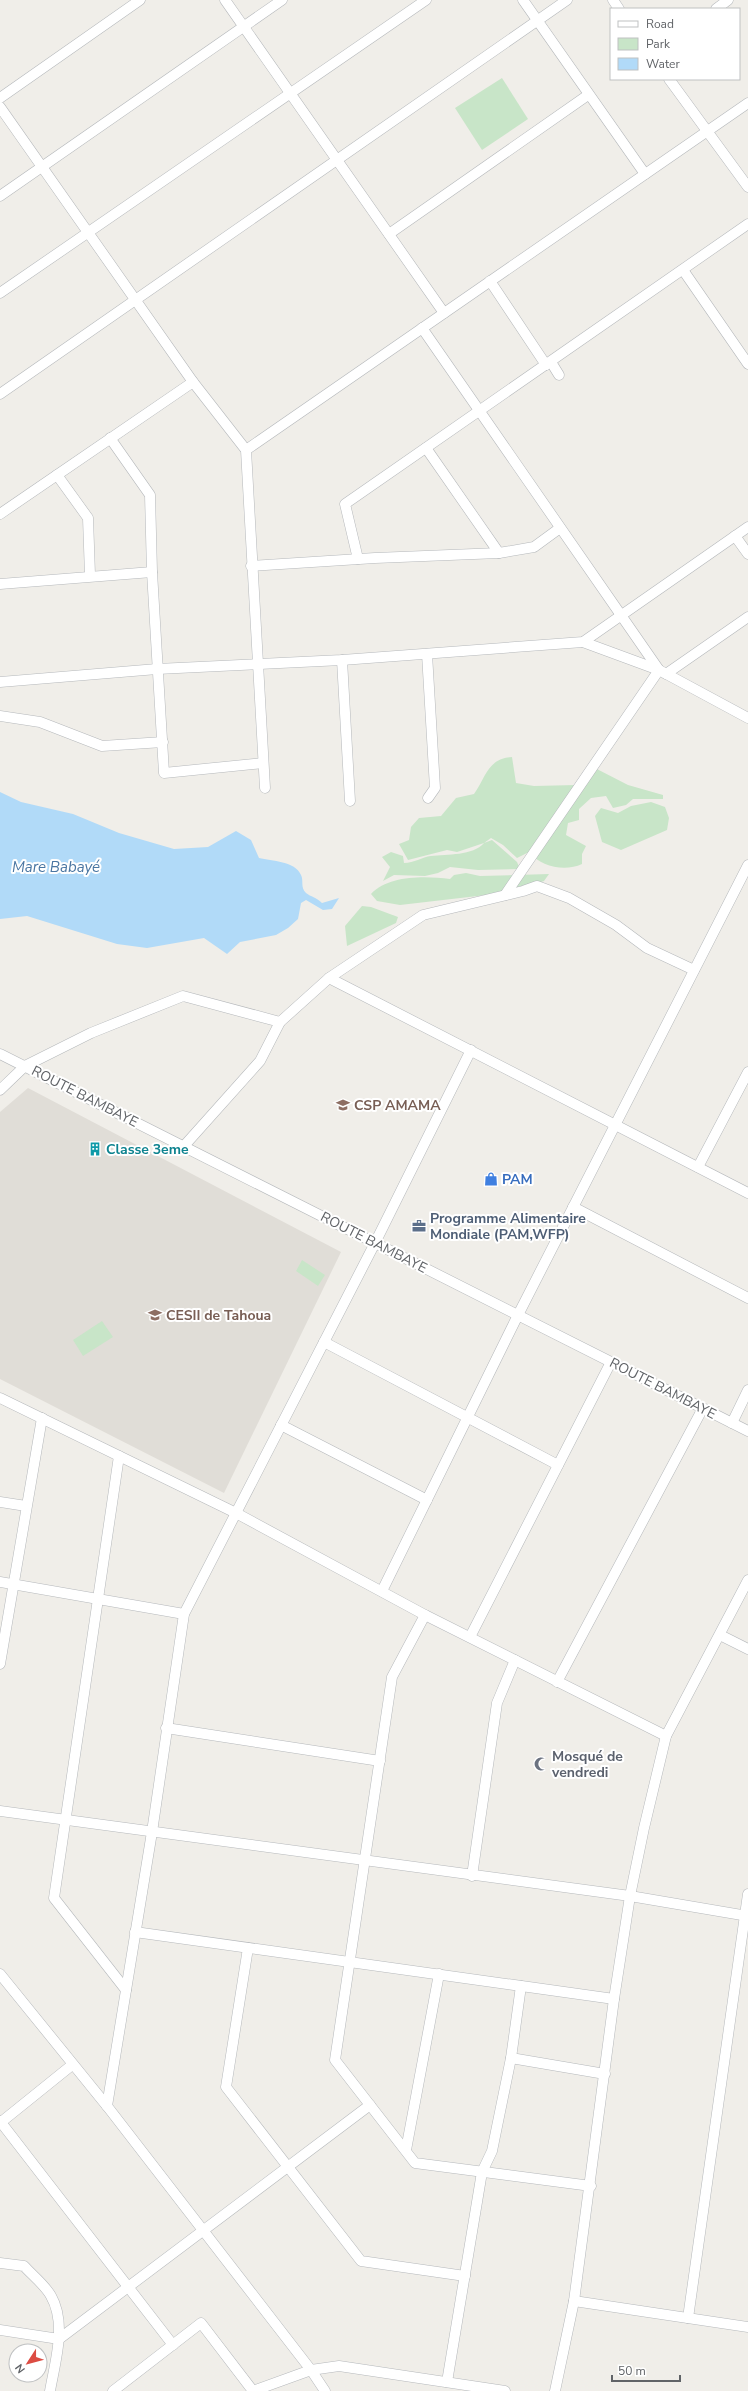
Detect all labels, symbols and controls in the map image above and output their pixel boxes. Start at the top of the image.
legend [610,8,740,80]
text: Road [646,16,674,32]
text: Park [646,36,671,52]
text: Water [646,56,680,72]
water label: Mare Babayé [12,857,100,877]
street label: ROUTE BAMBAYE [28,1061,141,1132]
place label: CSP AMAMA [354,1096,441,1115]
school or university icon: CSP AMAMA [335,1097,351,1113]
place label: Classe 3eme [106,1140,189,1159]
building icon: Classe 3eme [87,1141,103,1157]
place label: PAM [502,1170,533,1189]
shop icon: PAM [483,1171,499,1187]
street label: ROUTE BAMBAYE [317,1207,430,1278]
place label: Programme Alimentaire Mondiale (PAM,WFP) [430,1209,586,1244]
office icon: Programme Alimentaire Mondiale (PAM,WFP) [411,1218,427,1234]
place label: CESII de Tahoua [166,1306,271,1325]
school or university icon: CESII de Tahoua [147,1307,163,1323]
street label: ROUTE BAMBAYE [606,1353,719,1424]
place label: Mosqué de vendredi [551,1747,623,1782]
mosque icon: Mosqué de vendredi [533,1756,549,1772]
north arrow [8,2343,48,2383]
scale bar [612,2357,680,2383]
text: N [12,2361,29,2376]
text: 50 m [618,2363,646,2379]

